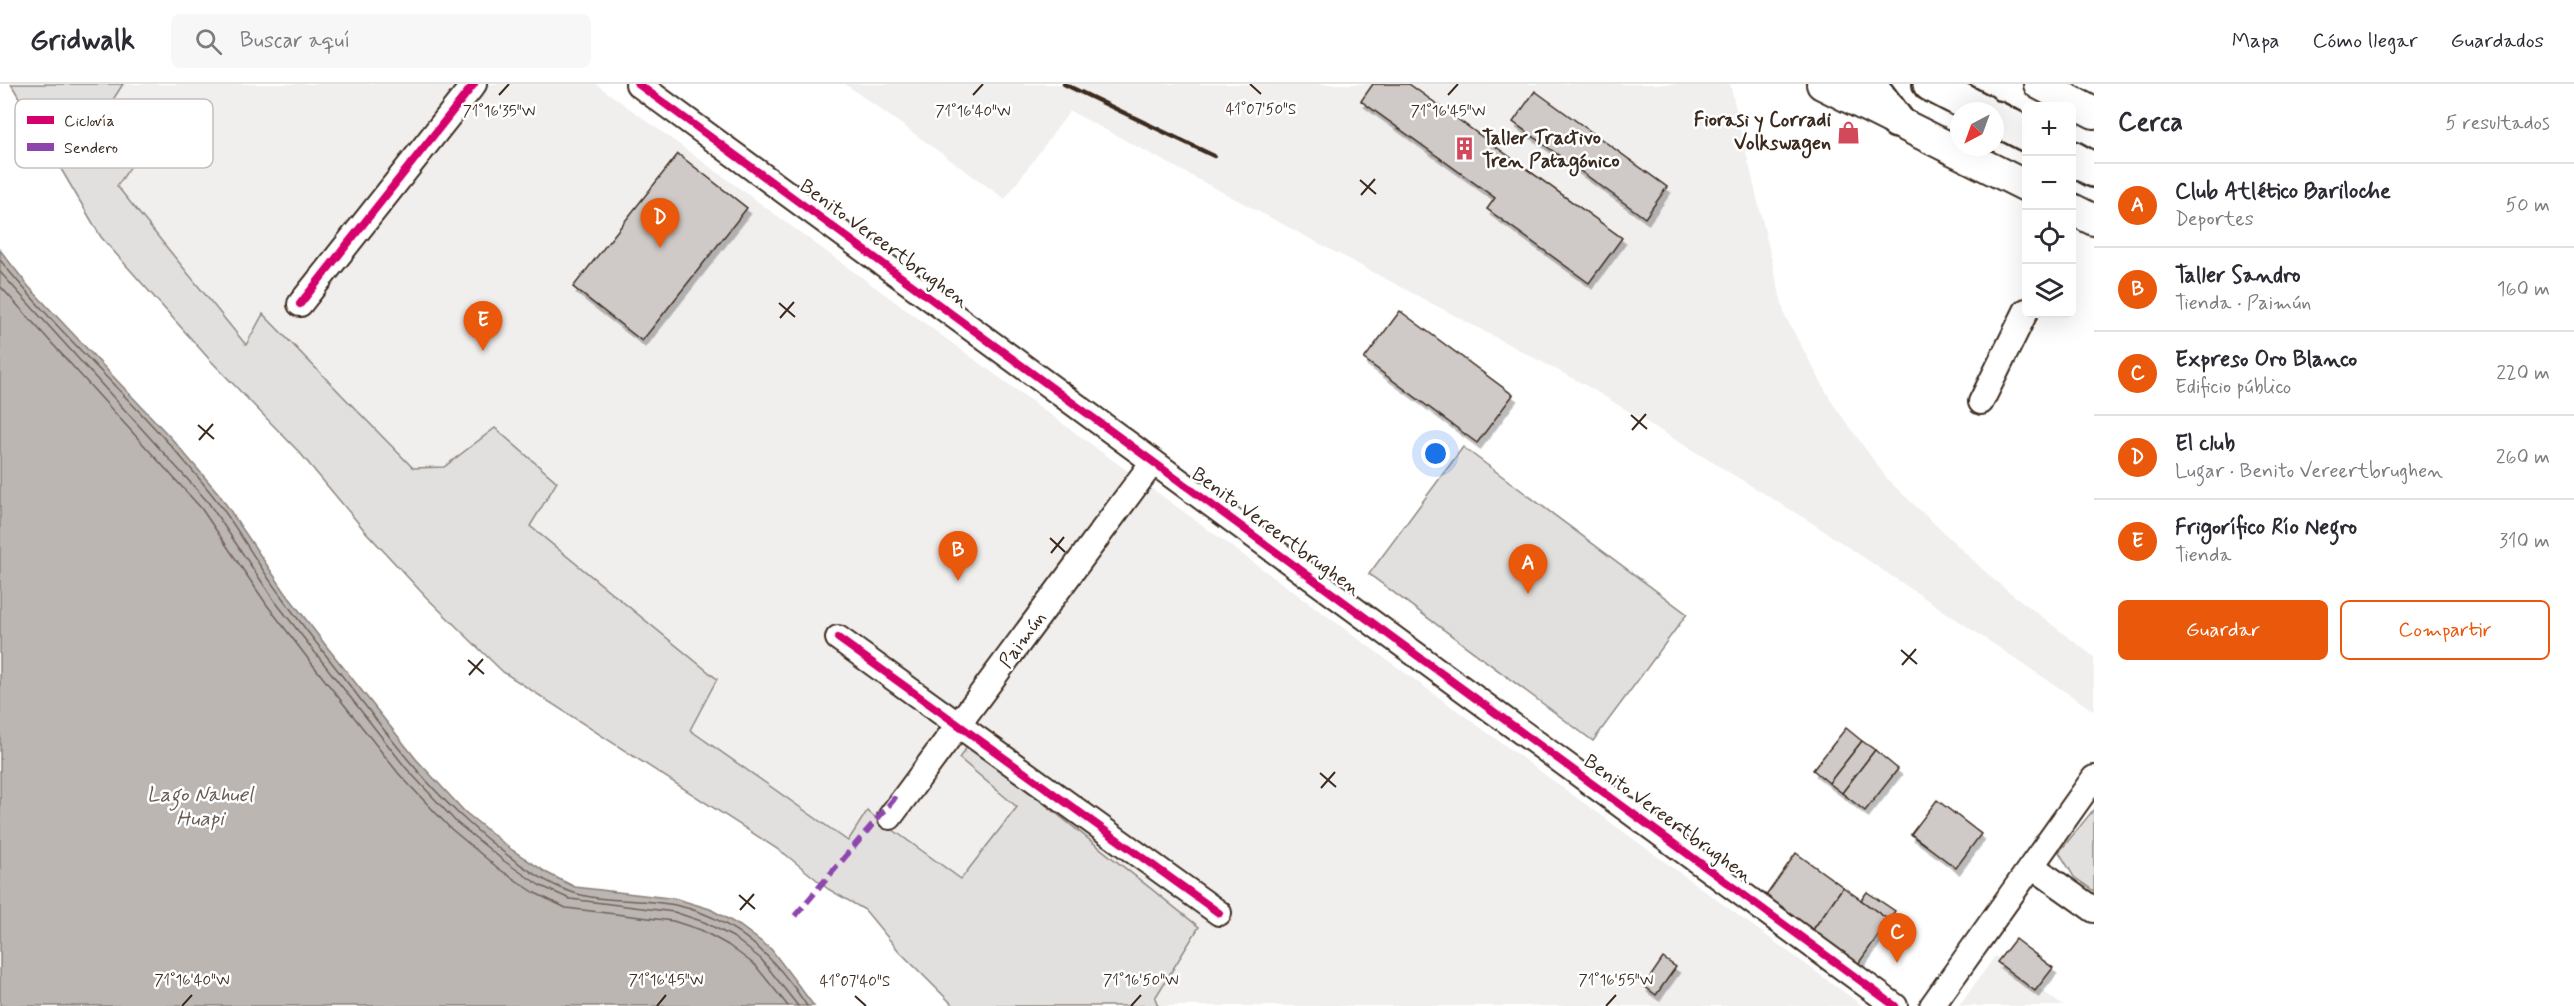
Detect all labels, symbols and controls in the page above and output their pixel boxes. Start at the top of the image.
search box [171,14,591,68]
text: Gridwalk [30,23,135,60]
icon: search [192,25,225,58]
text: Buscar aquí [240,27,350,55]
text: Mapa [2232,27,2280,55]
text: Cómo llegar [2313,27,2418,55]
text: Guardados [2451,27,2544,55]
legend [15,99,213,168]
text: 41°07'50"S [1226,100,1296,120]
text: 71°16'35"W [463,102,535,122]
text: 71°16'40"W [935,102,1011,122]
text: 71°16'45"W [1411,102,1485,122]
north arrow [1950,102,2004,156]
map controls [2022,102,2076,318]
button: + [2022,102,2076,156]
text: Cerca [2118,106,2183,140]
place label: Fiorasi y Corradi Volkswagen [1694,107,1831,159]
text: 5 resultados [2445,110,2550,137]
text: Ciclovía [64,111,115,132]
shop icon: Fiorasi y Corradi Volkswagen [1836,119,1862,145]
place label: Taller Tractivo Tren Patagónico [1482,125,1620,177]
building icon: Taller Tractivo Tren Patagónico [1451,136,1477,162]
text: Sendero [64,138,118,159]
button: − [2022,156,2076,210]
street label: Benito Vereertbrughen [794,173,974,315]
text: Club Atlético Bariloche [2175,178,2391,206]
text: A [2131,192,2144,219]
text: 50 m [2505,192,2550,219]
pin: D [640,198,680,248]
text: Deportes [2175,206,2254,233]
button: locate [2022,210,2076,264]
text: Taller Sandro [2175,262,2301,290]
button: layers [2022,264,2076,318]
text: B [2131,276,2144,303]
text: 160 m [2497,276,2550,303]
text: Tienda · Paimún [2175,290,2311,317]
pin: E [464,302,502,351]
text: Expreso Oro Blanco [2175,346,2357,374]
text: C [2130,360,2145,387]
text: 220 m [2496,360,2550,387]
text: Edificio público [2175,374,2291,401]
text: El club [2175,430,2235,458]
your location [1421,439,1450,468]
text: D [2131,444,2144,471]
text: 260 m [2496,444,2550,471]
text: Lugar · Benito Vereertbrughen [2175,458,2443,485]
street label: Benito Vereertbrughen [1186,461,1366,603]
text: Frigorífico Río Negro [2175,514,2357,542]
text: E [2132,528,2143,555]
text: 310 m [2499,528,2550,555]
pin: B [938,532,978,581]
text: Tienda [2175,542,2231,569]
pin: A [1508,544,1547,594]
button: Guardar [2118,600,2328,660]
button: Compartir [2340,600,2550,660]
street label: Paimún [993,606,1053,674]
street label: Benito Vereertbrughen [1578,748,1758,890]
water label: Lago Nahuel Huapi [147,781,255,833]
pin: C [1878,914,1916,963]
text: 71°16'40"W [154,971,230,991]
text: 71°16'45"W [629,971,703,991]
text: 71°16'50"W [1103,971,1179,991]
text: 71°16'55"W [1579,971,1653,991]
text: 41°07'40"S [820,972,890,992]

